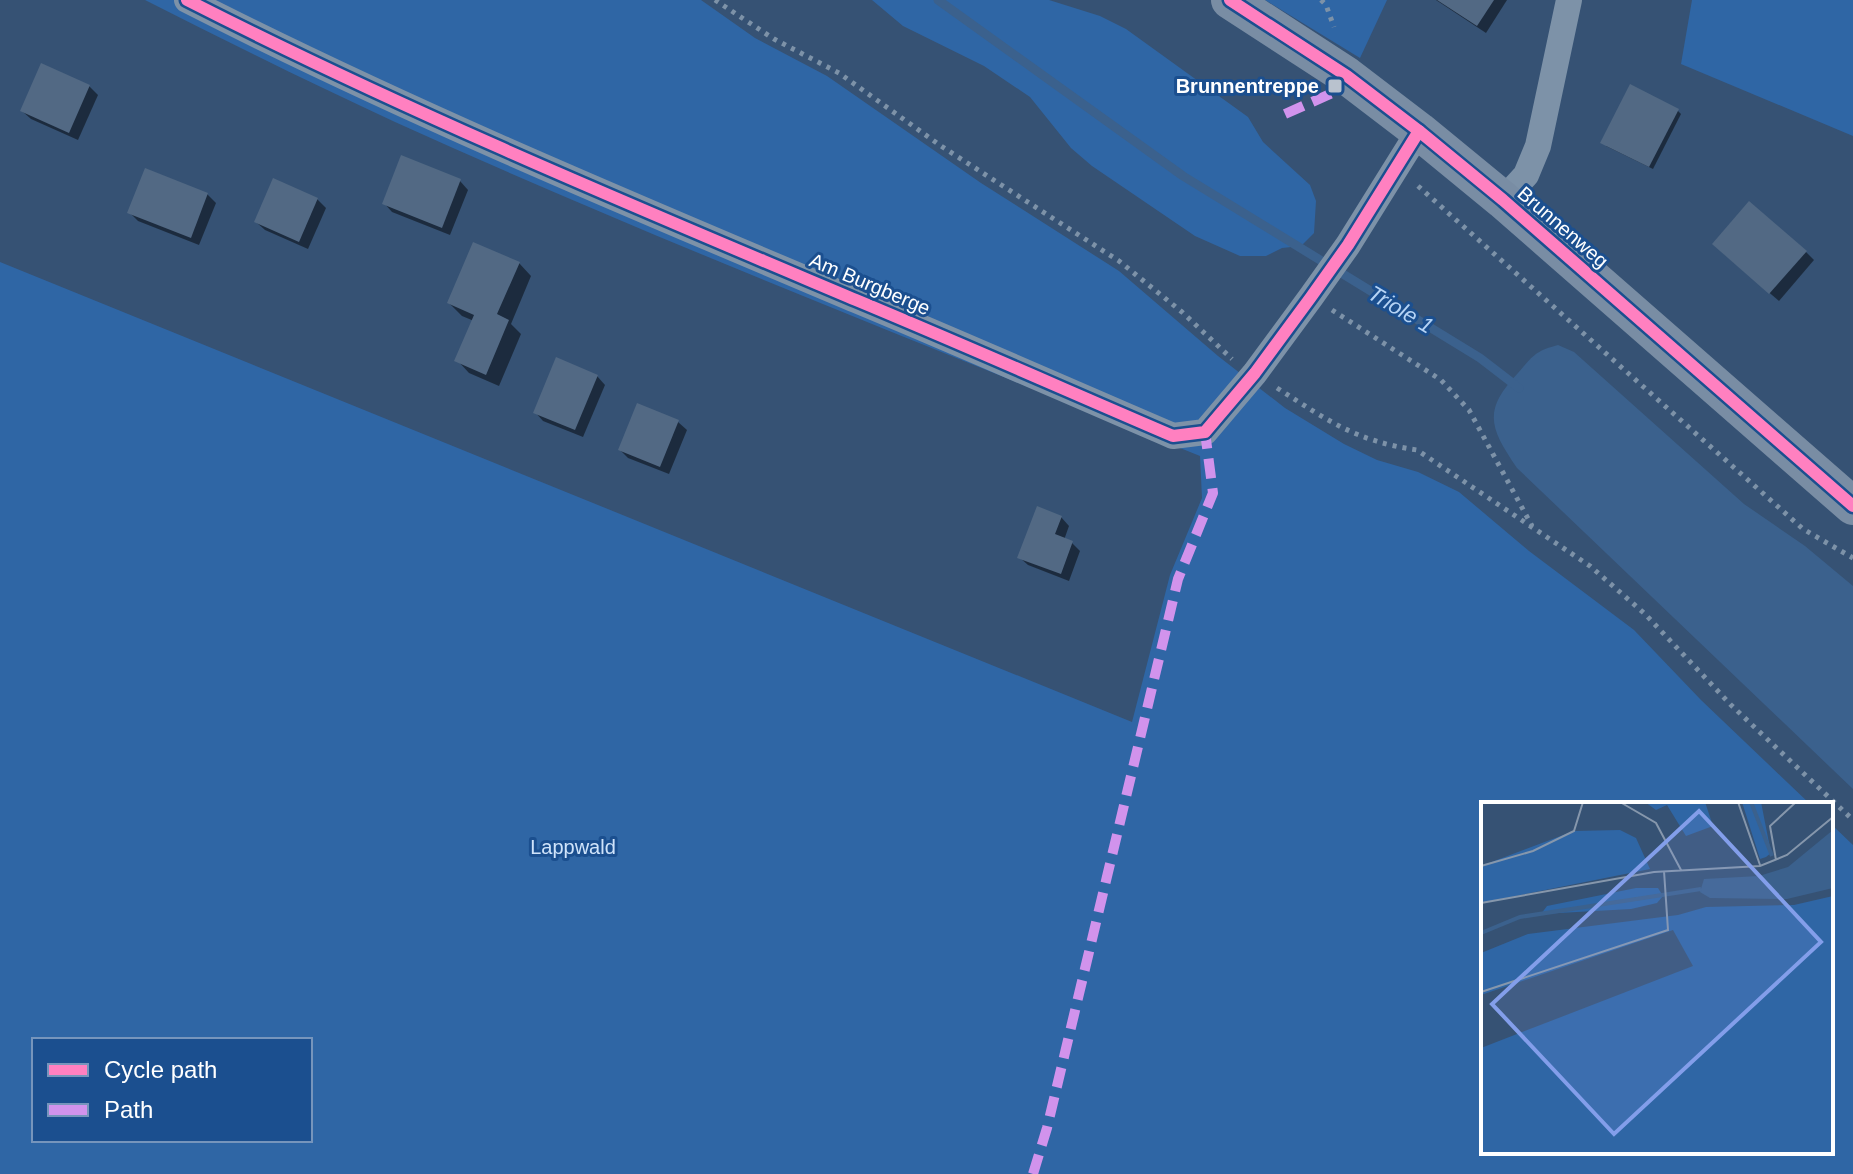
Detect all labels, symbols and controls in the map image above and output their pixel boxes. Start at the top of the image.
place label: Brunnentreppe [1176,75,1319,97]
marker: Brunnentreppe [1326,77,1344,95]
street label: Brunnenweg [1513,182,1613,272]
street label: Am Burgberge [806,249,934,319]
water label: Triole 1 [1364,280,1438,339]
inset map [1481,802,1833,1154]
park label: Lappwald [530,836,616,858]
legend [32,1038,312,1142]
text: Cycle path [104,1056,217,1083]
text: Path [104,1096,153,1123]

